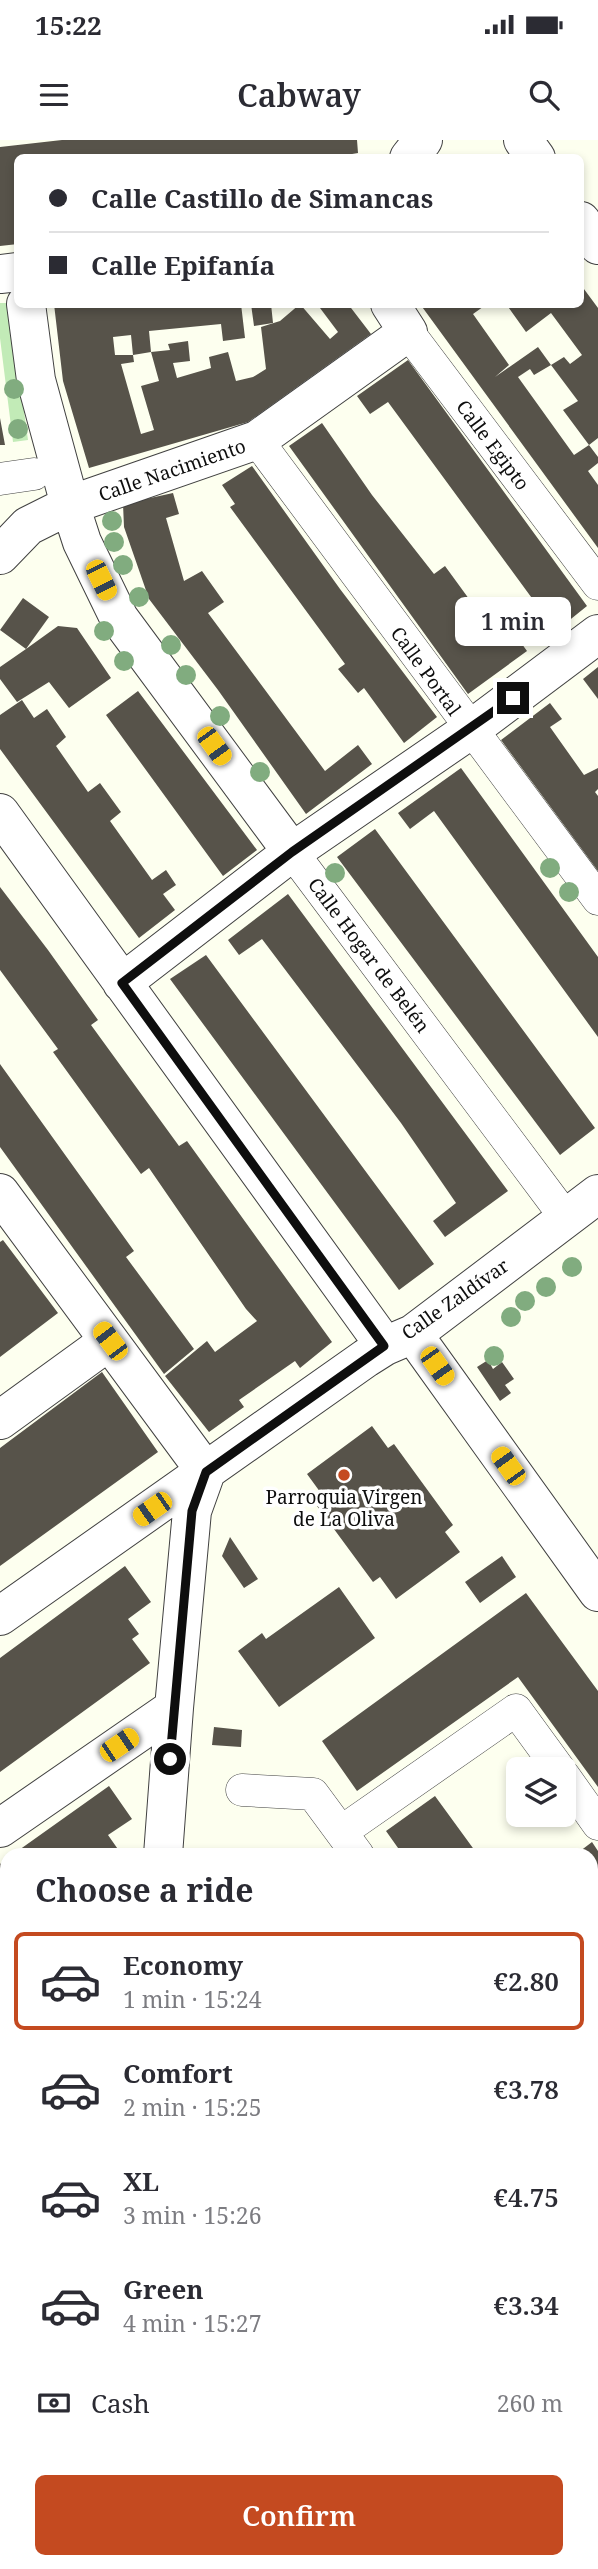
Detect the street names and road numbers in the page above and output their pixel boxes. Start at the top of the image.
street label: Calle Egipto [451,395,535,495]
street label: Calle Nacimiento [95,433,249,507]
street label: Calle Portal [385,621,467,721]
street label: Calle Hogar de Belén [302,872,436,1038]
street label: Calle Zaldívar [396,1252,514,1346]

